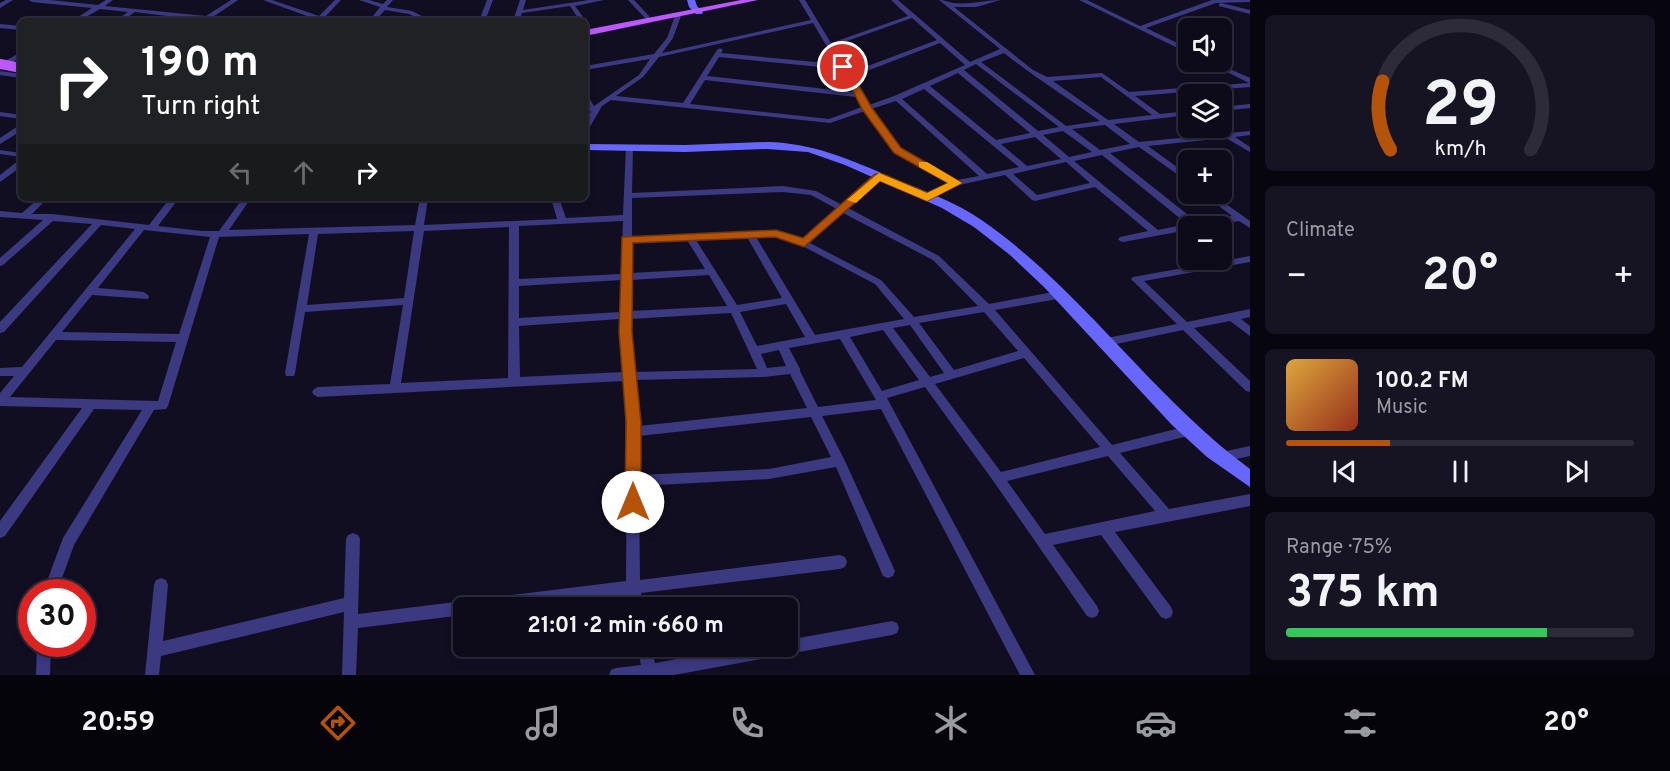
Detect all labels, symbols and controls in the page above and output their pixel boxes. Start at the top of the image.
map controls [1178,18,1232,270]
button: sound [1178,18,1232,72]
text: 190 m [141,38,259,91]
pin [817,41,868,92]
icon: right [42,42,120,120]
icon: arrive [826,50,859,83]
text: 29 [1422,69,1498,148]
button: layers [1178,84,1232,138]
text: Turn right [141,90,260,124]
text: km/h [1434,136,1486,163]
button: + [1178,150,1232,204]
icon: left [224,156,257,189]
icon: ahead [287,156,320,189]
icon: right [350,156,383,189]
button: − [1178,216,1232,270]
text: Climate [1286,218,1355,244]
text: 20° [1422,249,1498,306]
text: − [1286,257,1307,299]
text: + [1613,257,1634,299]
text: 100.2 FM [1376,368,1469,395]
text: Music [1376,395,1428,421]
icon: previous [1328,455,1361,488]
icon: pause [1444,455,1477,488]
icon: next [1560,455,1593,488]
position arrow [601,470,665,534]
text: Range · 75% [1286,535,1392,561]
text: 375 km [1286,566,1440,623]
speed limit sign: 30 [18,579,96,657]
text: 21:01 · 2 min · 660 m [527,613,724,640]
icon: directions [317,702,359,744]
icon: music [522,702,564,744]
icon: phone [726,702,768,744]
icon: climate [930,702,972,744]
icon: car [1135,702,1177,744]
icon: filters [1339,702,1381,744]
text: 20:59 [81,706,155,740]
text: 20° [1543,706,1589,740]

